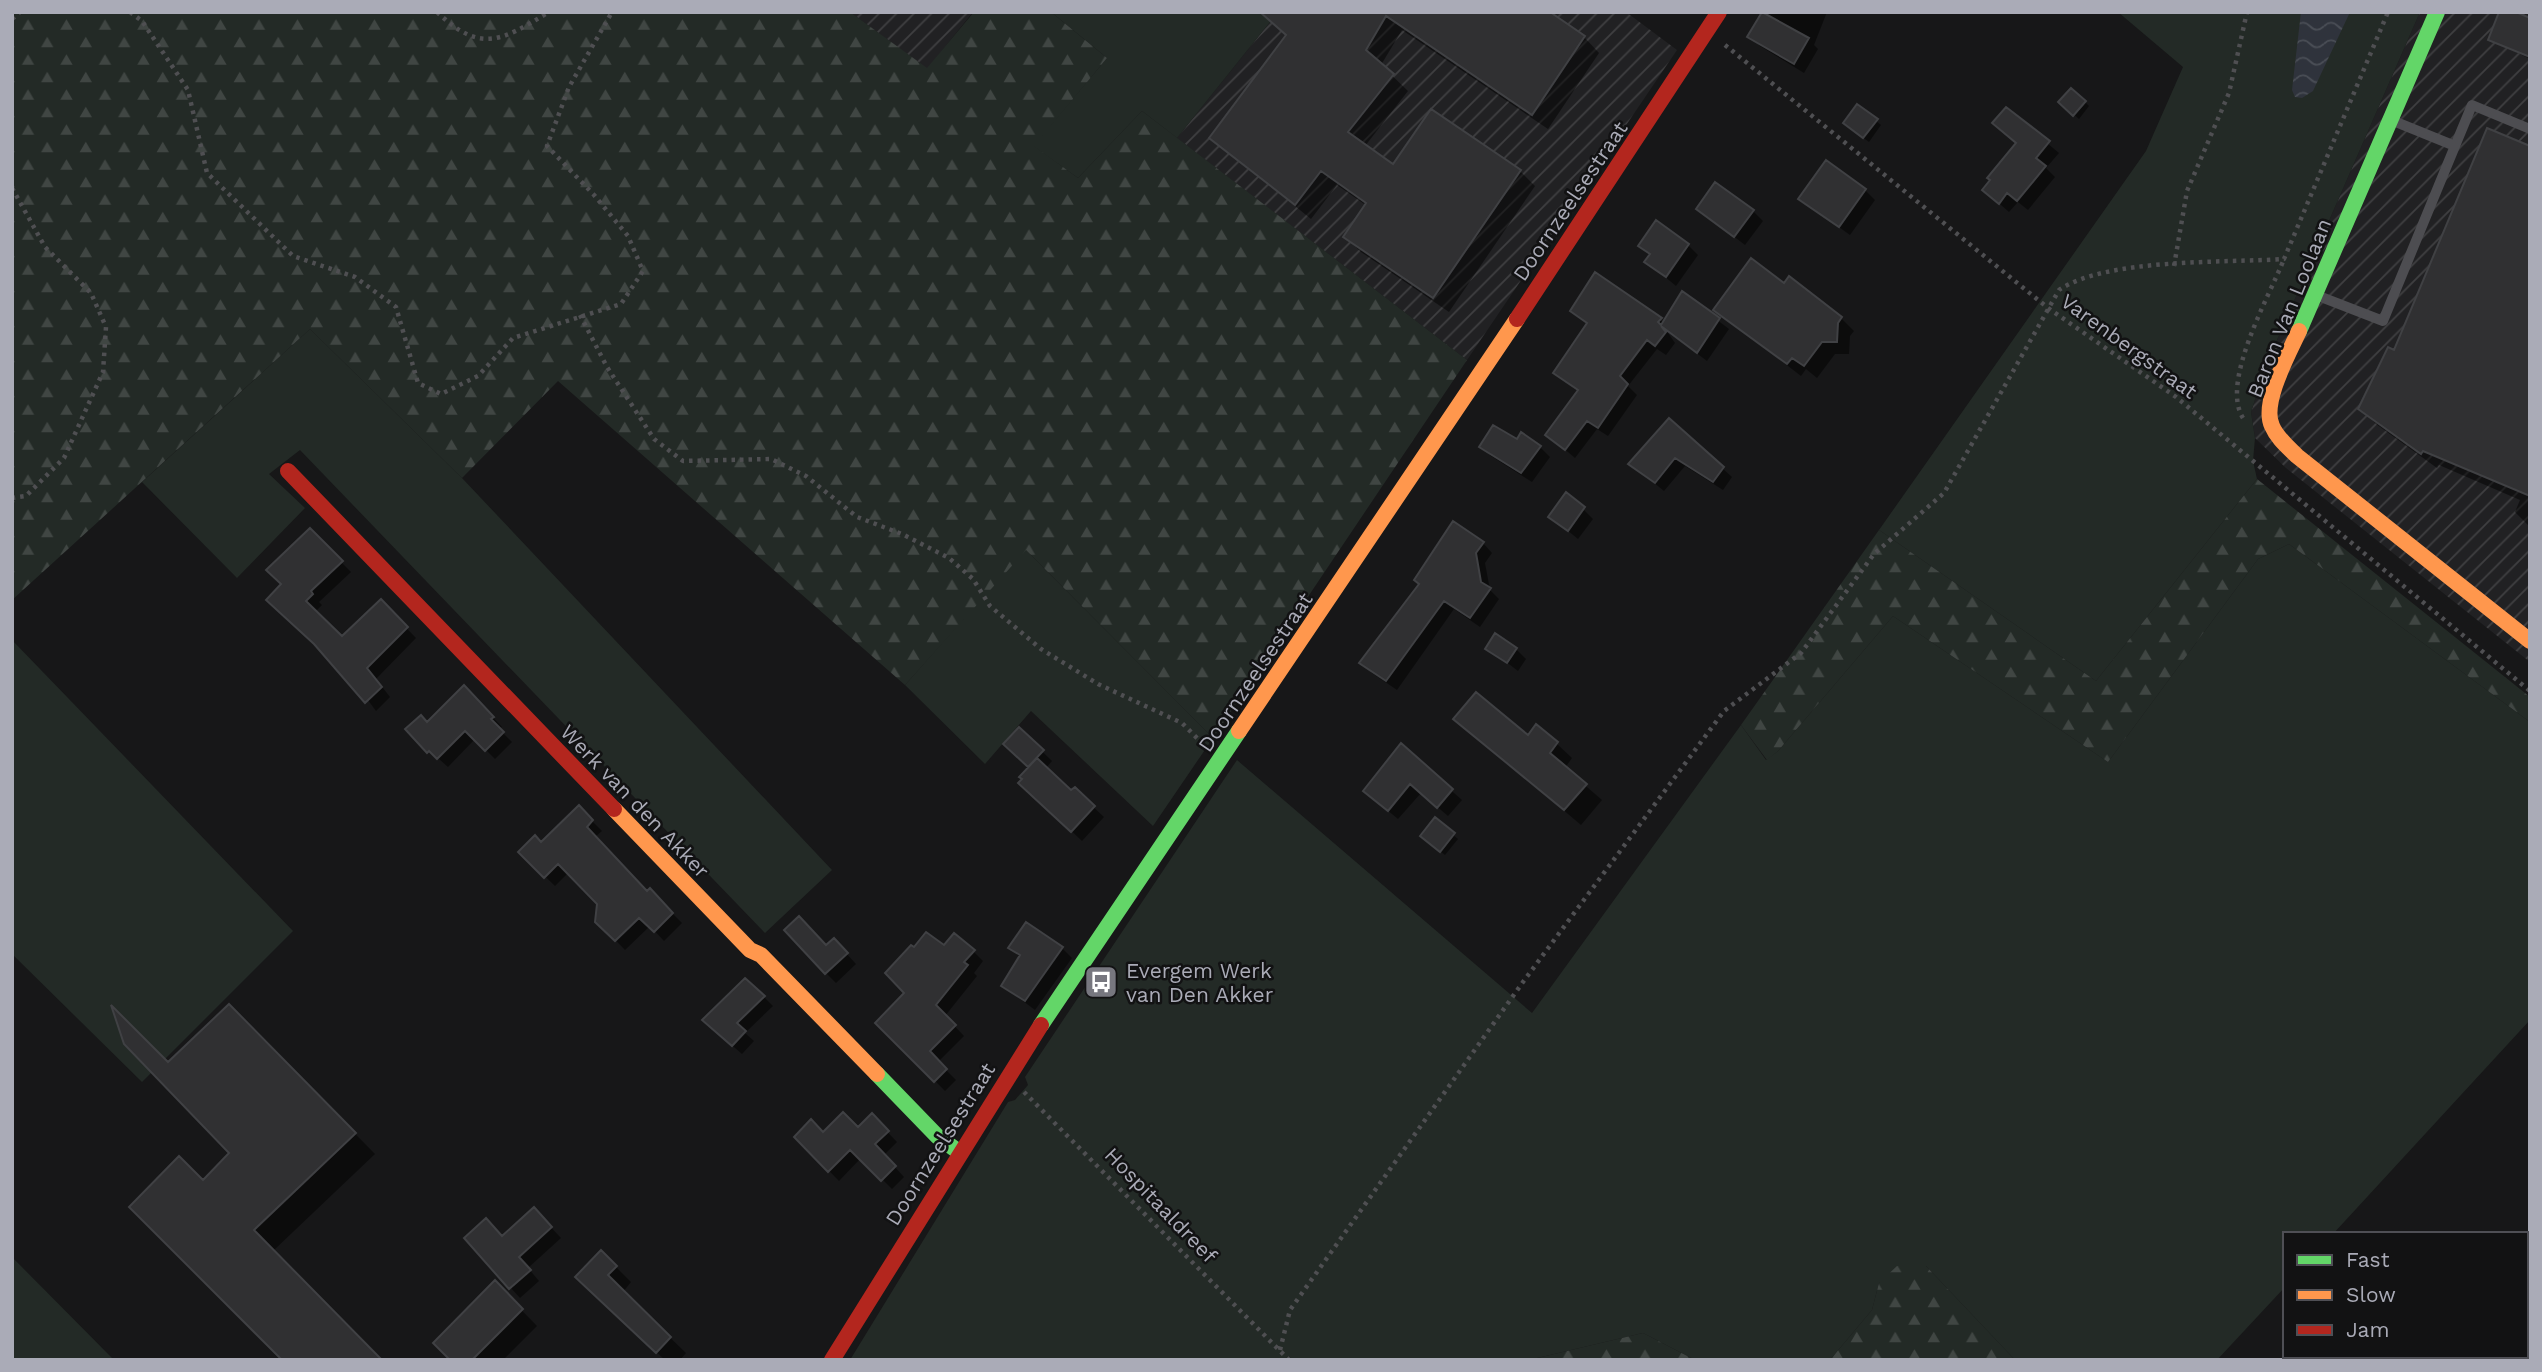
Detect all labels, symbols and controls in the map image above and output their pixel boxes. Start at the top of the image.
street label: Doornzeelsestraat [1507,116,1633,286]
street label: Baron Van Loolaan [2242,215,2336,401]
street label: Varenbergstraat [2056,288,2202,404]
street label: Doornzeelsestraat [1192,587,1318,757]
street label: Werk van den Akker [555,719,715,883]
place label: Evergem Werk van Den Akker [1126,958,1274,1007]
bus stop icon: Evergem Werk van Den Akker [1082,963,1120,1001]
street label: Doornzeelsestraat [880,1058,1000,1230]
street label: Hospitaaldreef [1100,1142,1222,1268]
legend [2283,1232,2528,1358]
text: Fast [2346,1247,2390,1272]
text: Slow [2346,1282,2396,1307]
text: Jam [2346,1317,2389,1342]

